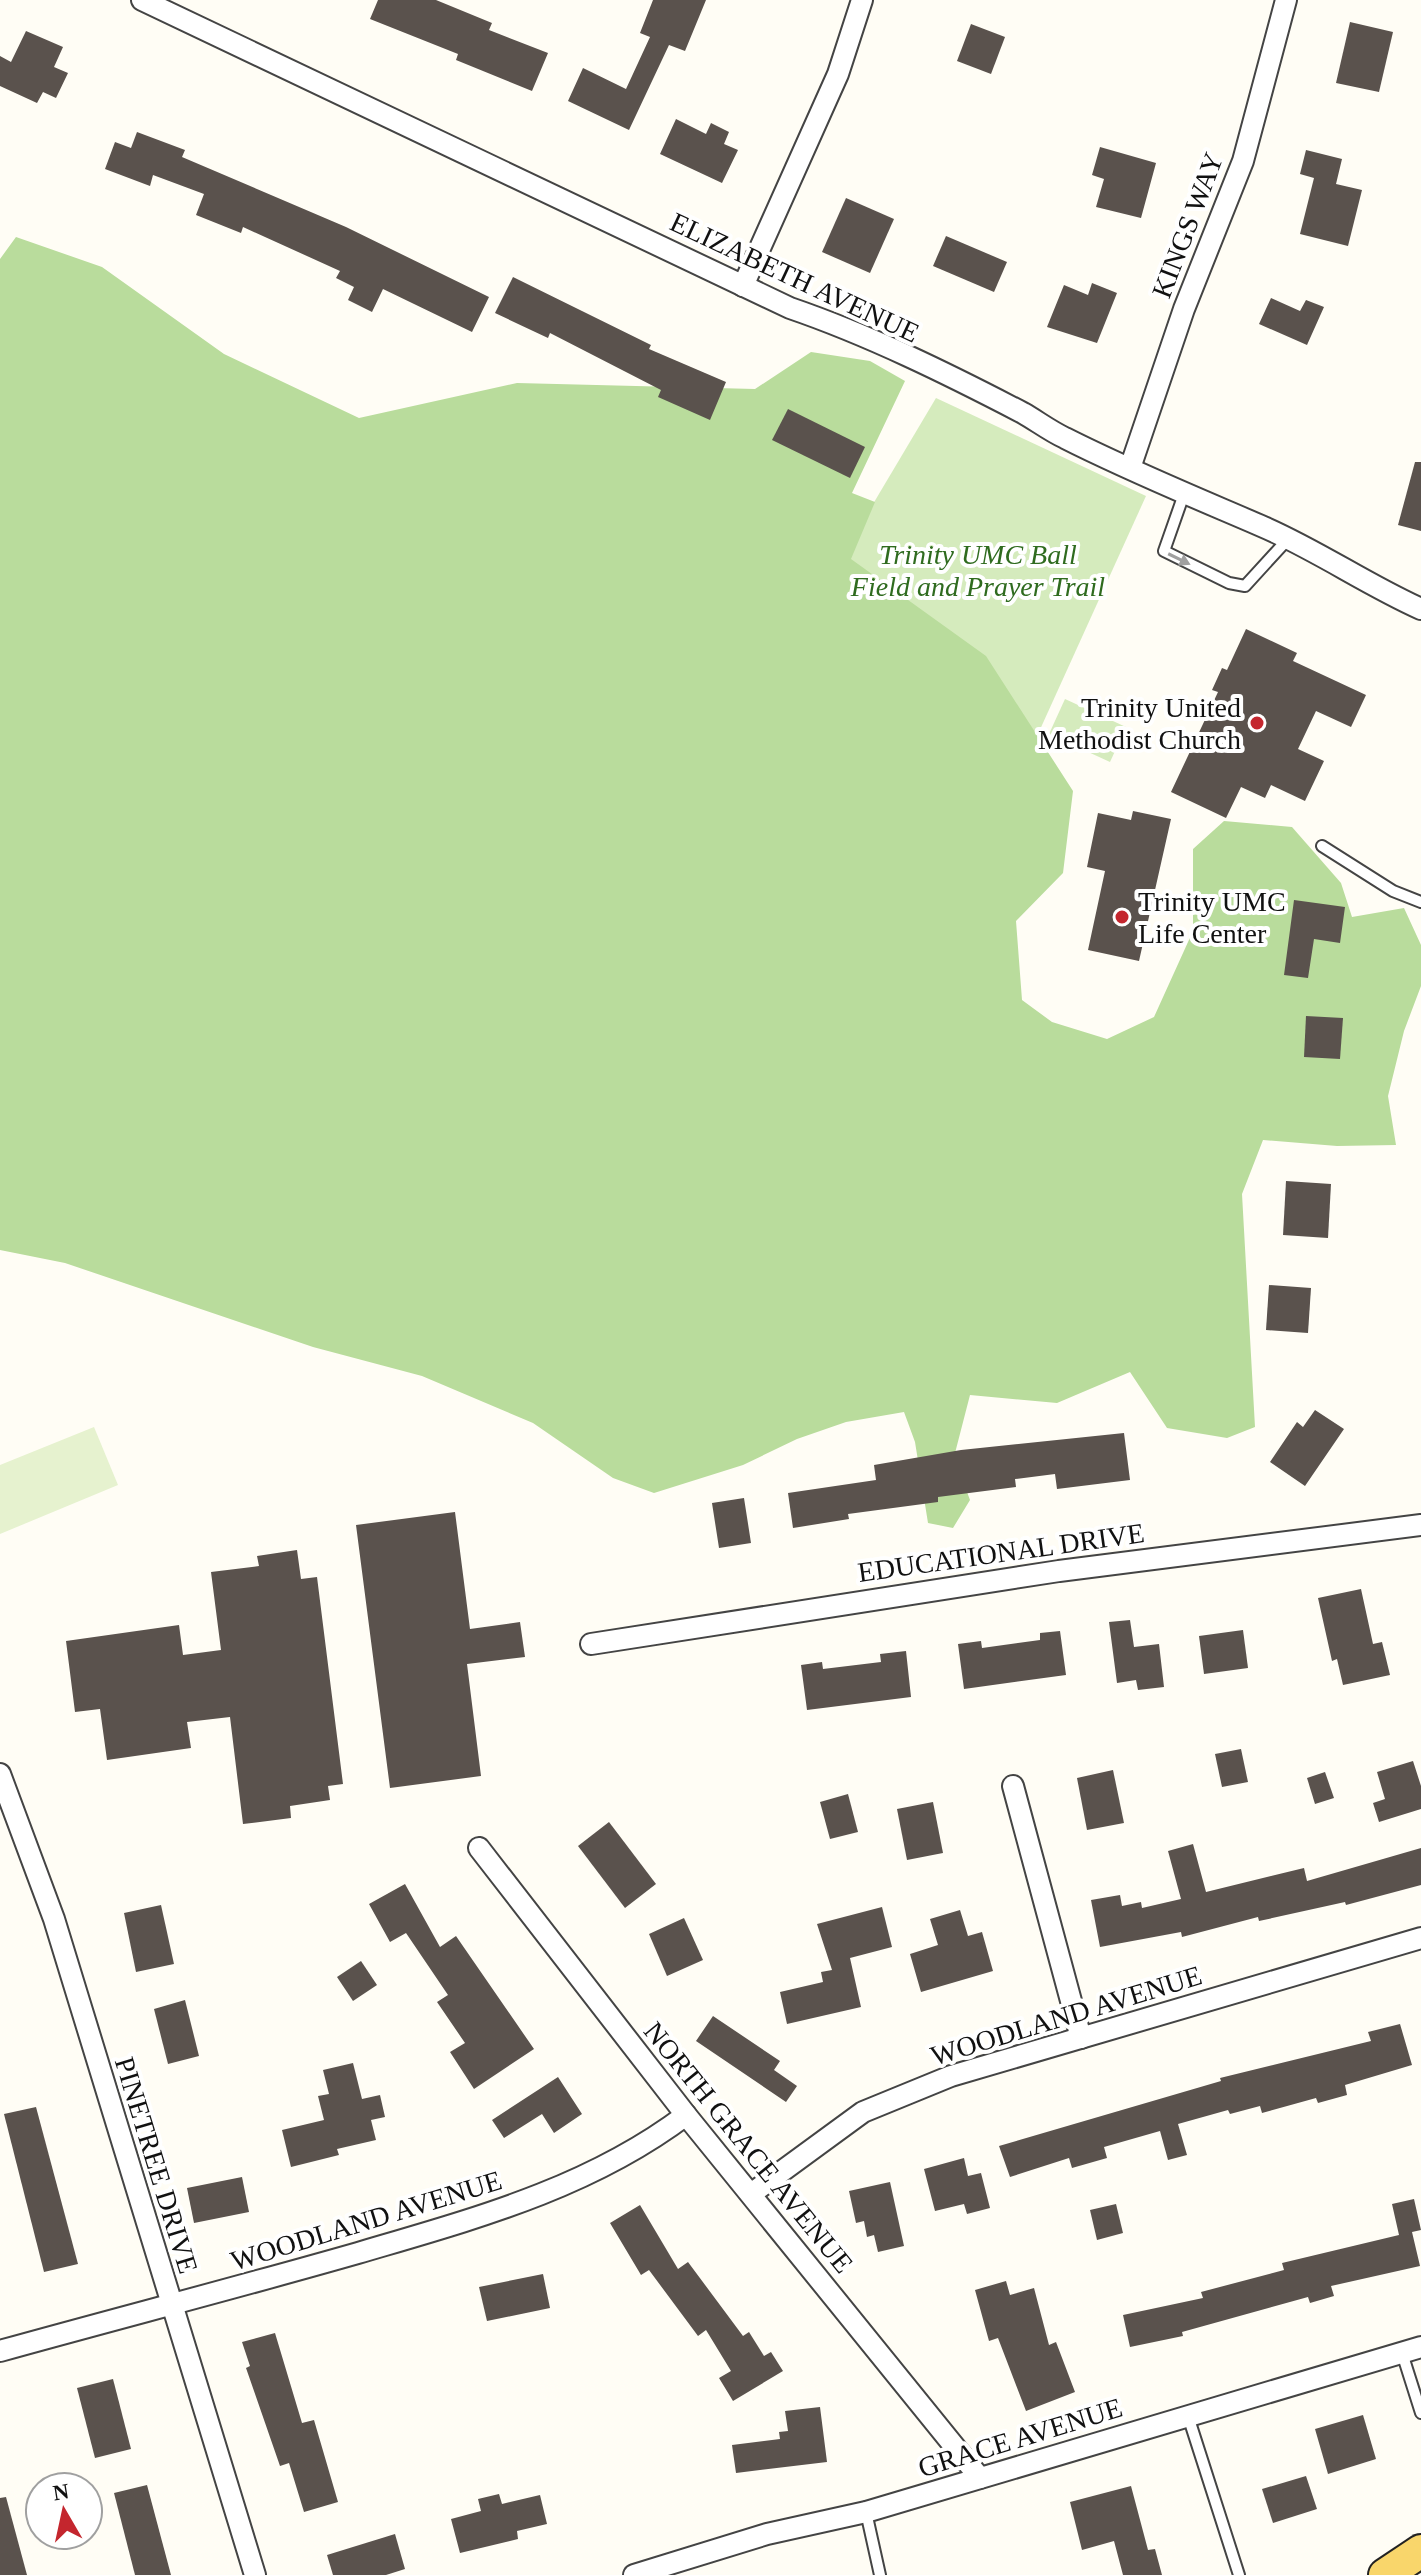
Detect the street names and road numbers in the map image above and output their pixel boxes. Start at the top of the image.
street label: KINGS WAY [1146,148,1229,302]
street label: ELIZABETH AVENUE [665,206,924,349]
street label: EDUCATIONAL DRIVE [856,1517,1146,1588]
street label: WOODLAND AVENUE [927,1959,1205,2071]
street label: NORTH GRACE AVENUE [638,2016,859,2279]
street label: PINETREE DRIVE [109,2053,204,2277]
street label: WOODLAND AVENUE [227,2164,505,2276]
street label: GRACE AVENUE [914,2392,1126,2483]

